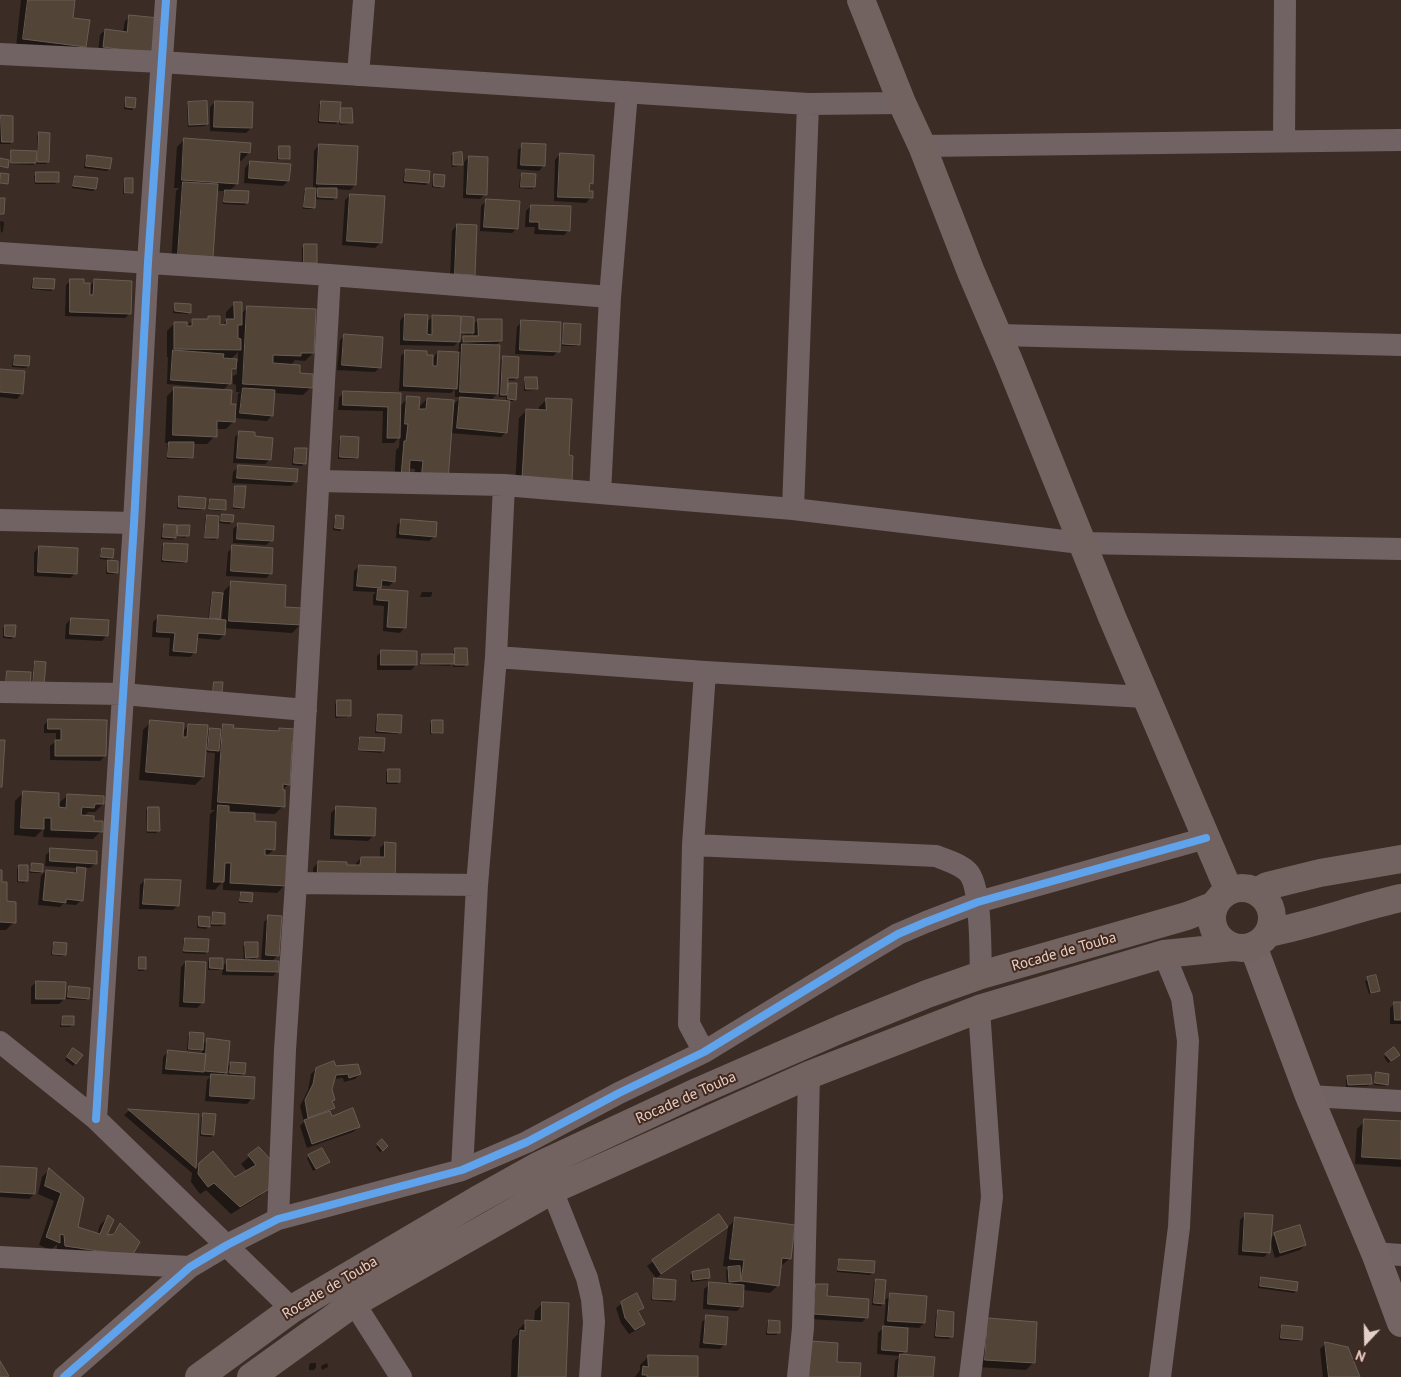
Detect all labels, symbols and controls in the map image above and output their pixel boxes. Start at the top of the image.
street label: Rocade de Touba [1010,928,1118,976]
street label: Rocade de Touba [633,1068,739,1128]
street label: Rocade de Touba [279,1252,381,1324]
north arrow [1341,1317,1391,1367]
text: N [1353,1346,1368,1366]

